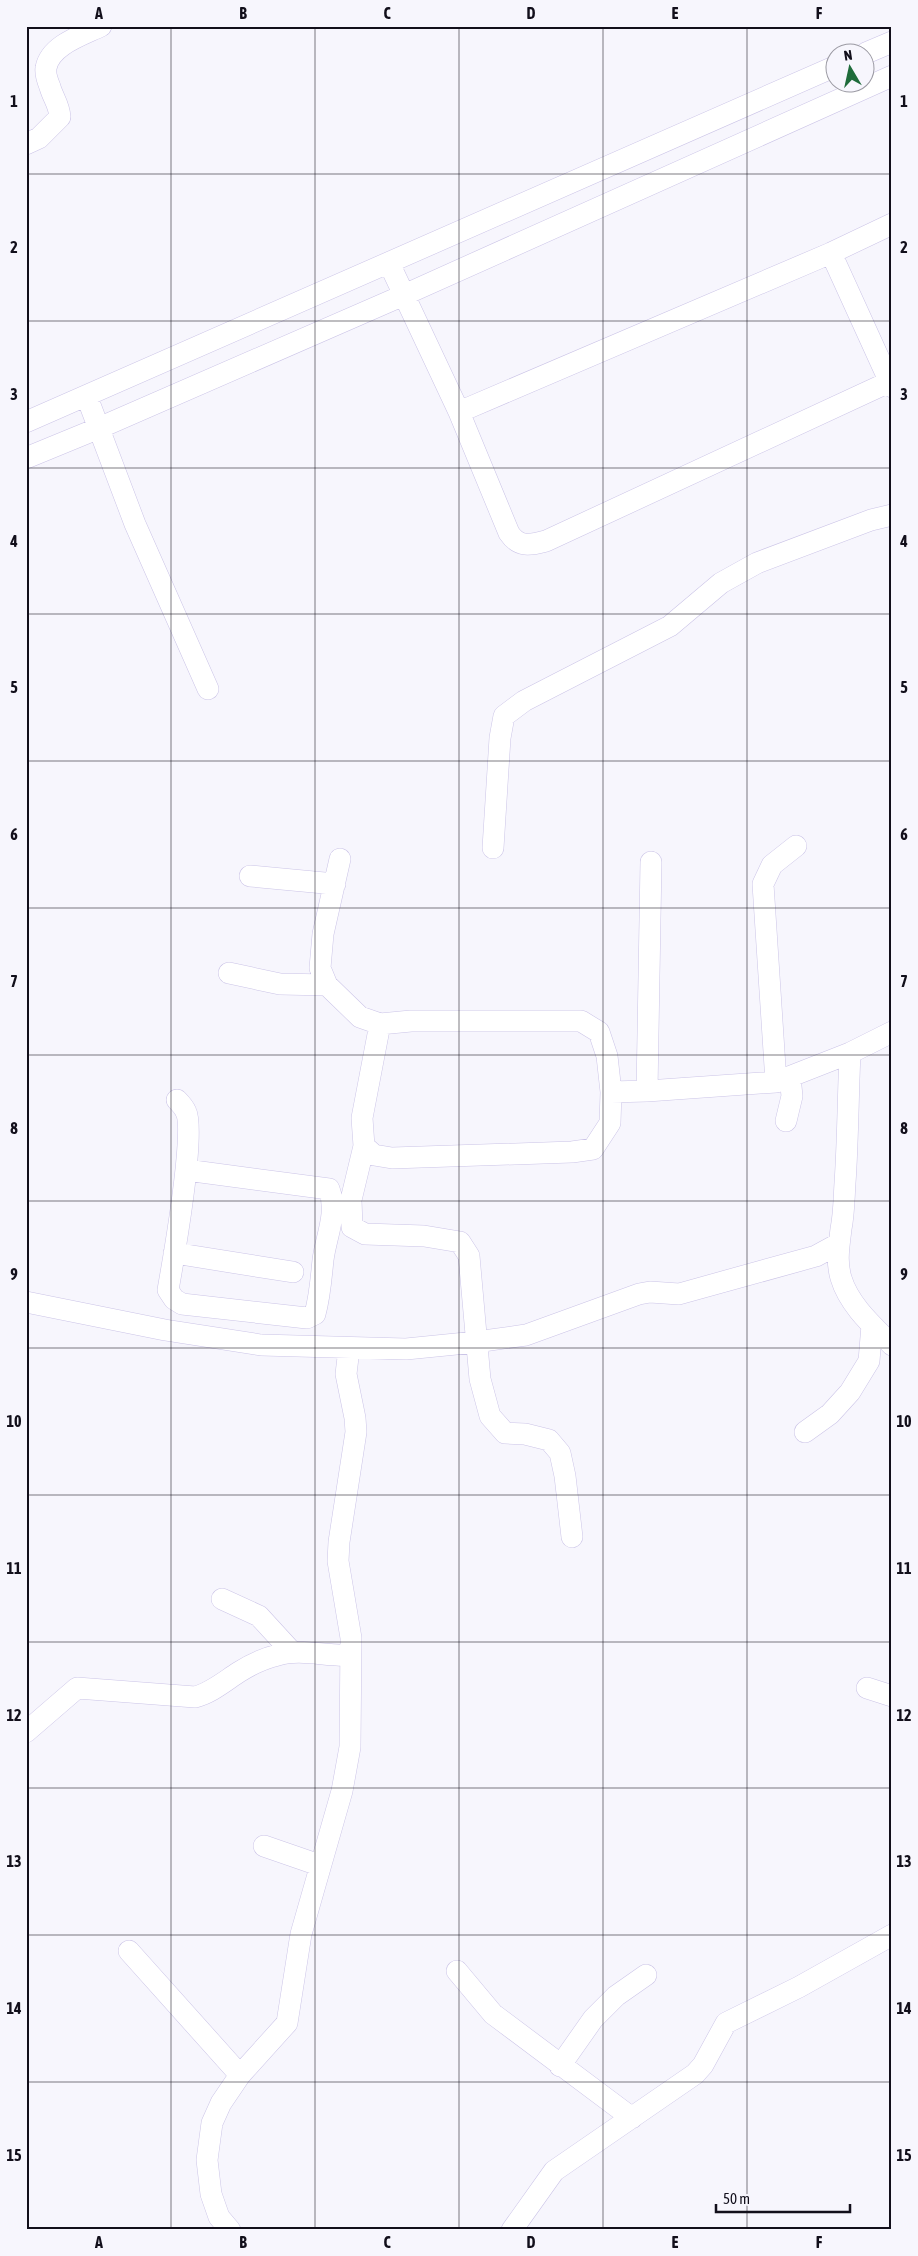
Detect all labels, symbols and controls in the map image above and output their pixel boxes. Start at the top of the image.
text: A [94,4,103,22]
text: B [239,4,247,22]
text: C [383,4,391,22]
text: D [527,4,536,22]
text: E [672,4,679,22]
text: F [816,4,823,22]
north arrow [826,42,876,92]
text: N [843,47,853,64]
text: 1 [10,92,18,110]
text: 1 [900,92,908,110]
text: 2 [10,238,18,256]
text: 2 [900,238,908,256]
text: 3 [10,385,18,403]
text: 3 [900,385,908,403]
text: 4 [9,532,18,550]
text: 4 [899,532,908,550]
text: 5 [10,678,18,696]
text: 5 [900,678,908,696]
text: 6 [10,825,18,843]
text: 6 [900,825,908,843]
text: 7 [10,972,18,990]
text: 7 [900,972,908,990]
text: 8 [10,1119,18,1137]
text: 8 [900,1119,908,1137]
text: 9 [10,1265,18,1283]
text: 9 [900,1265,908,1283]
text: 10 [6,1412,22,1430]
text: 10 [896,1412,912,1430]
text: 11 [6,1559,22,1577]
text: 11 [896,1559,912,1577]
text: 12 [6,1706,22,1724]
text: 12 [896,1706,912,1724]
text: 13 [6,1852,22,1870]
text: 13 [896,1852,912,1870]
text: 14 [6,1999,22,2017]
text: 14 [896,1999,912,2017]
text: 15 [6,2146,22,2164]
text: 15 [896,2146,912,2164]
scale bar [716,2181,849,2213]
text: 50 m [723,2190,750,2207]
text: A [94,2233,103,2251]
text: B [239,2233,247,2251]
text: C [383,2233,391,2251]
text: D [527,2233,536,2251]
text: E [672,2233,679,2251]
text: F [816,2233,823,2251]

